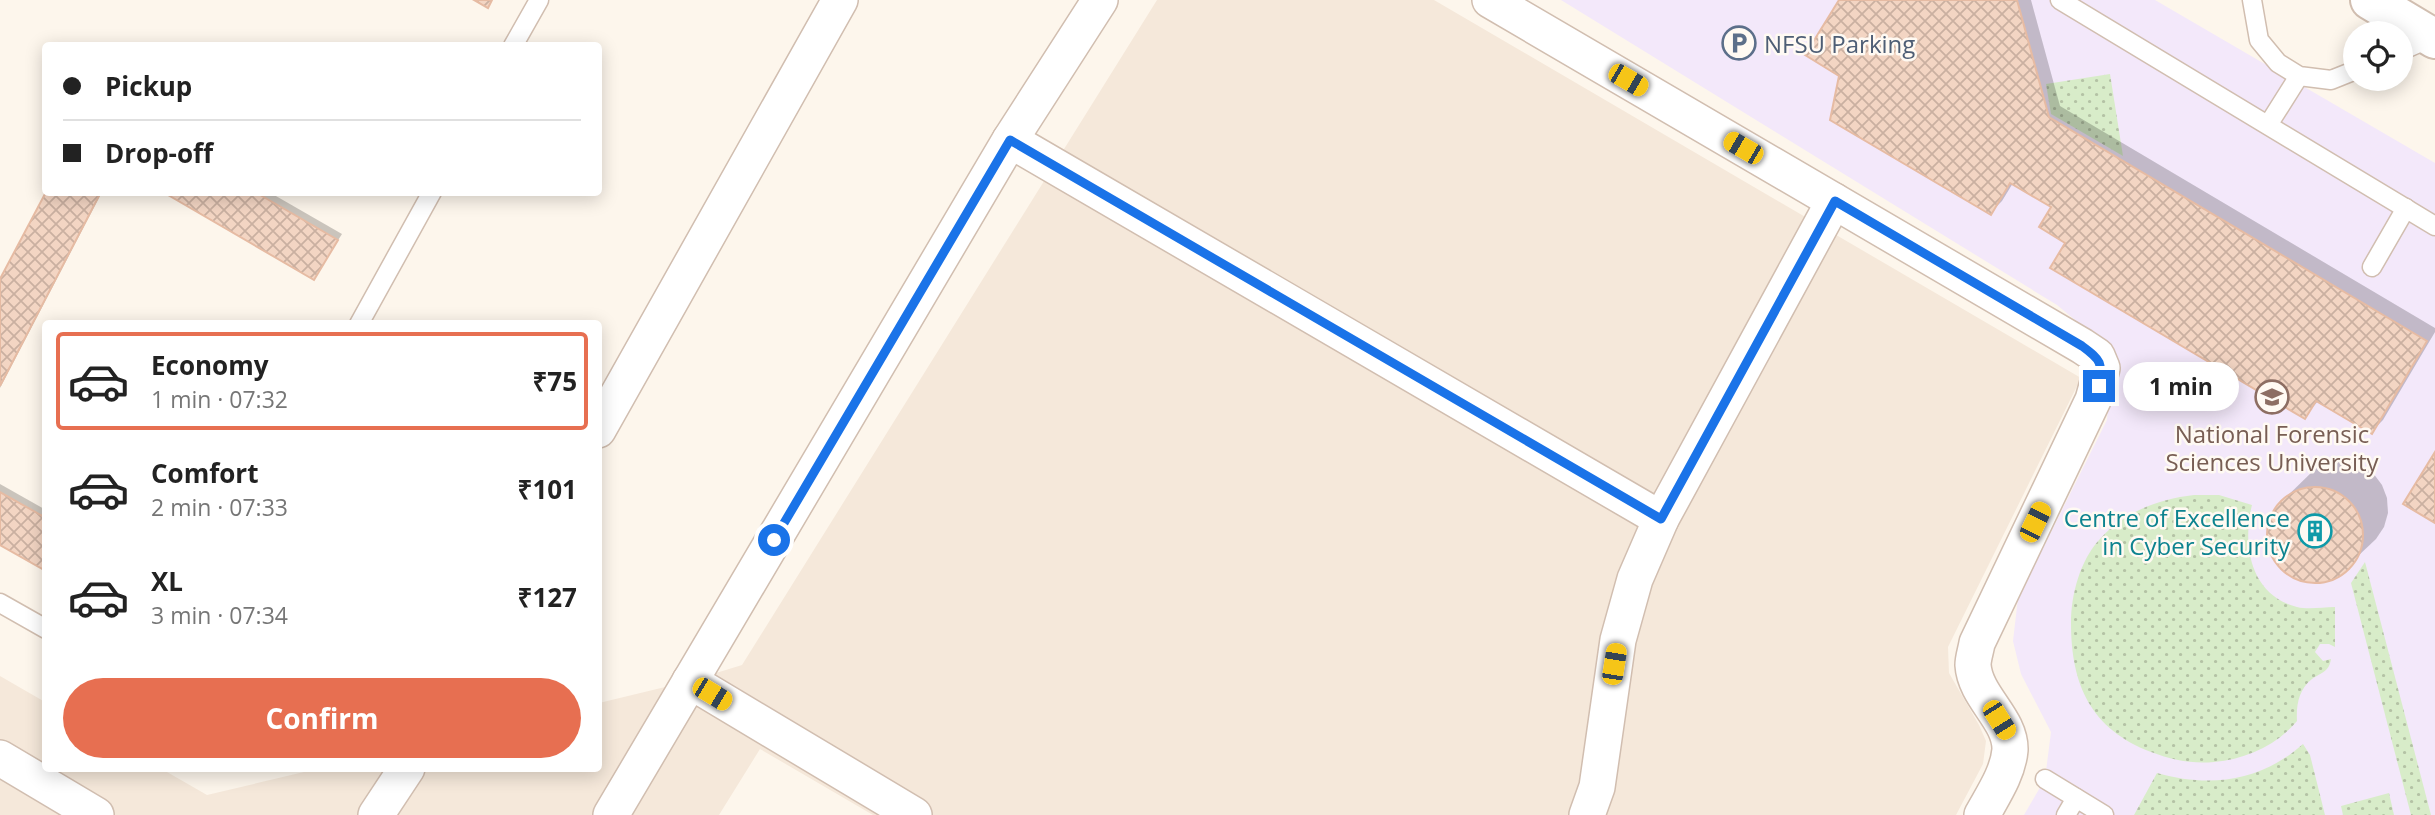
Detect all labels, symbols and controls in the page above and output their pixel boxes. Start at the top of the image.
map controls [2343,21,2413,91]
button: locate [2343,21,2413,91]
parking icon: NFSU Parking [1720,24,1758,62]
place label: NFSU Parking [1764,27,1915,60]
car [1605,60,1652,100]
text: Pickup [105,68,192,104]
car [1720,128,1767,168]
text: Drop-off [105,135,213,171]
text: Economy [151,347,269,383]
icon: car [67,350,130,413]
callout: 1 min [2124,362,2239,410]
text: ₹75 [532,363,577,399]
route end [2083,370,2115,402]
text: 1 min [2149,370,2213,402]
school or university icon: National Forensic Sciences University [2253,378,2291,416]
text: 1 min · 07:32 [151,383,288,415]
place label: National Forensic Sciences University [2165,417,2380,478]
text: Comfort [151,455,258,491]
icon: car [67,458,130,521]
text: ₹101 [518,471,577,507]
text: 2 min · 07:33 [151,491,288,523]
car [2017,499,2054,545]
place label: Centre of Excellence in Cyber Security [2064,501,2291,562]
building icon: Centre of Excellence in Cyber Security [2296,512,2334,550]
route start [758,524,790,556]
text: XL [151,563,183,599]
icon: car [67,566,130,629]
text: ₹127 [518,579,577,615]
text: 3 min · 07:34 [151,599,288,631]
car [1601,642,1628,686]
car [689,674,736,714]
button: Confirm [63,678,581,758]
car [1979,697,2020,743]

